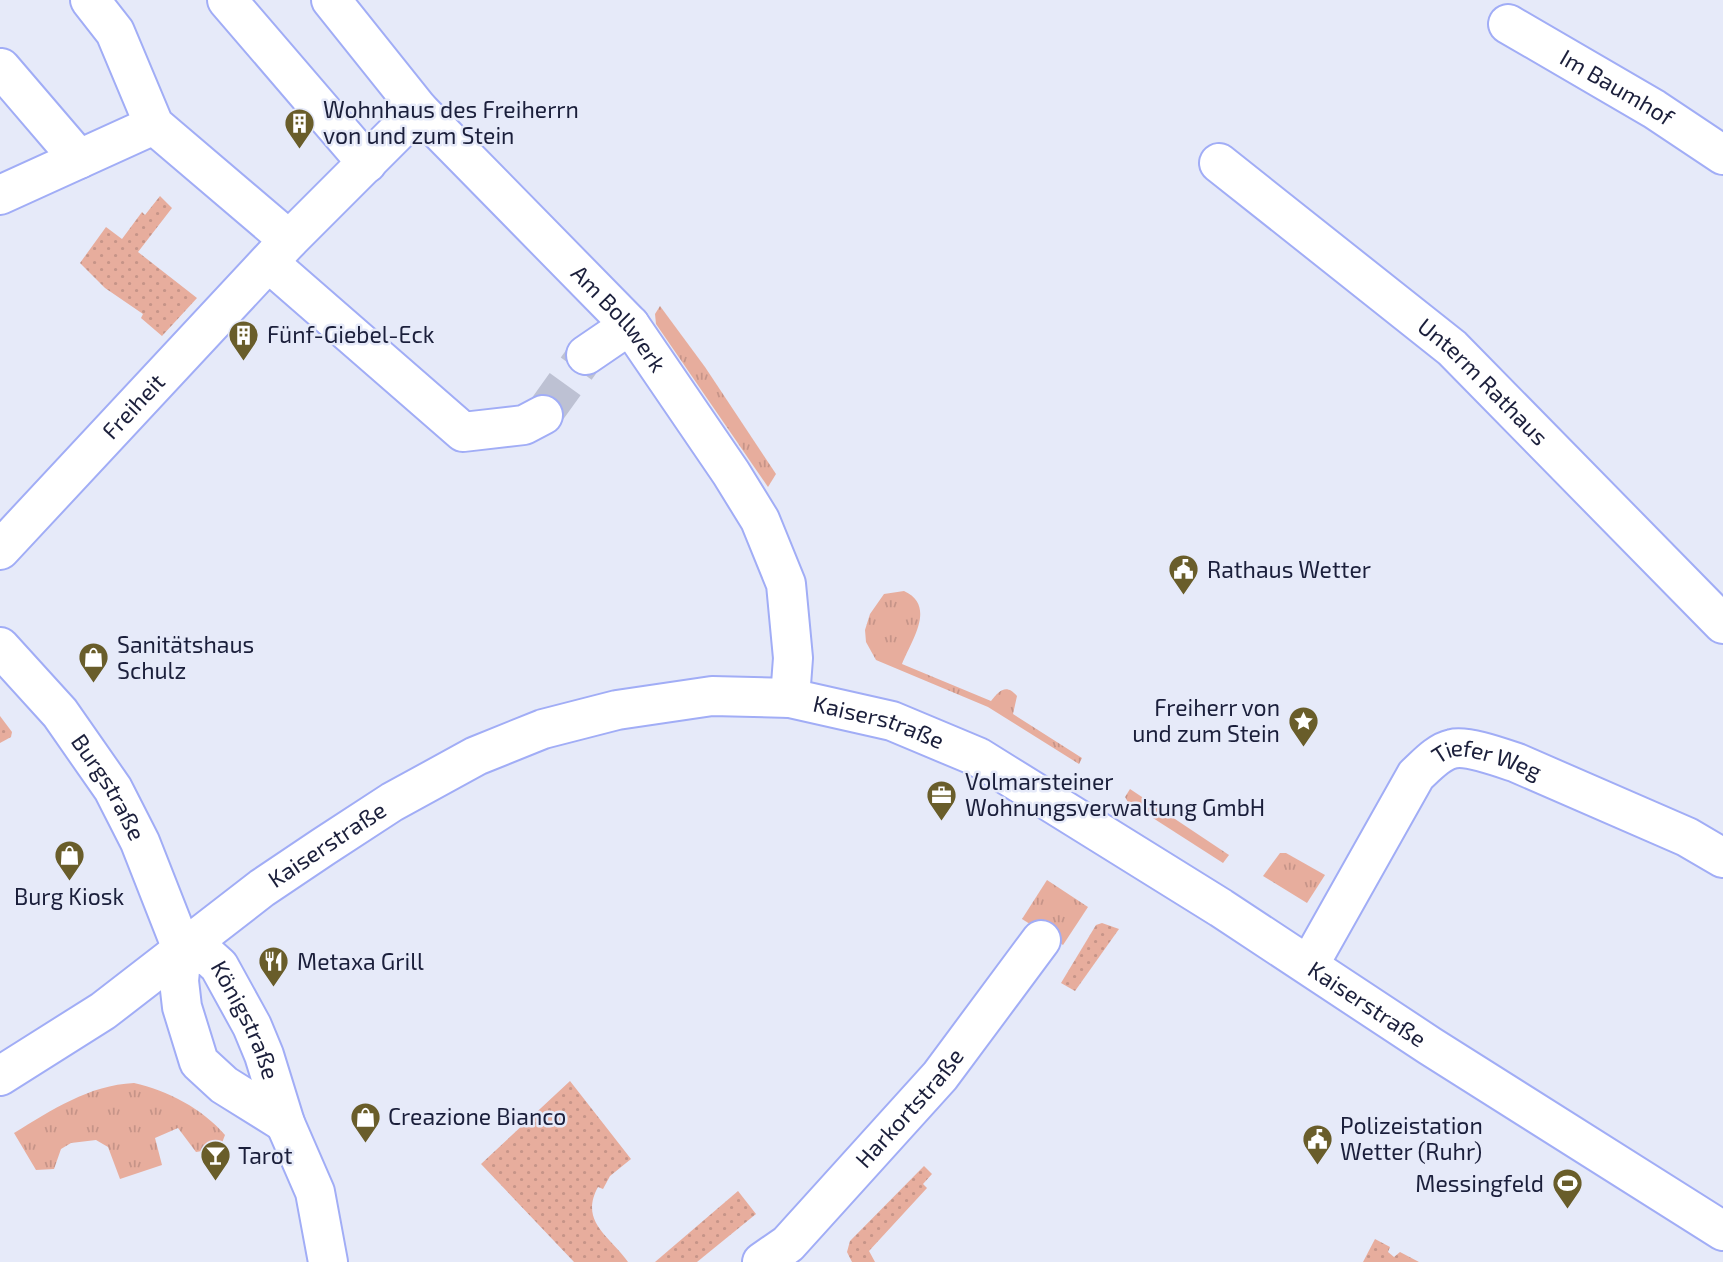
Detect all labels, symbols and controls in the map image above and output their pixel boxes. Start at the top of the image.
street label: Im Baumhof [1556,43,1680,132]
place label: Wohnhaus des Freiherrn von und zum Stein [323,95,579,149]
building icon: Wohnhaus des Freiherrn von und zum Stein [283,106,317,150]
street label: Am Bollwerk [566,259,673,377]
street label: Unterm Rathaus [1413,311,1554,451]
building icon: Fünf-Giebel-Eck [227,318,261,362]
place label: Fünf-Giebel-Eck [267,320,435,348]
street label: Freiheit [96,367,170,444]
public building icon: Rathaus Wetter [1167,553,1201,597]
place label: Rathaus Wetter [1207,555,1371,583]
place label: Sanitätshaus Schulz [117,630,254,684]
shop icon: Sanitätshaus Schulz [77,641,111,685]
street label: Kaiserstraße [811,689,949,754]
place label: Freiherr von und zum Stein [1132,693,1280,747]
place icon: Freiherr von und zum Stein [1286,704,1320,748]
street label: Burgstraße [66,728,152,845]
street label: Tiefer Weg [1426,733,1546,785]
place label: Volmarsteiner Wohnungsverwaltung GmbH [965,767,1265,821]
office icon: Volmarsteiner Wohnungsverwaltung GmbH [925,778,959,822]
street label: Kaiserstraße [262,795,391,893]
shop icon: Burg Kiosk [52,839,86,883]
place label: Burg Kiosk [14,882,124,910]
restaurant icon: Metaxa Grill [257,945,291,989]
place label: Metaxa Grill [297,947,424,975]
street label: Königstraße [206,955,286,1083]
street label: Kaiserstraße [1303,955,1432,1053]
street label: Harkortstraße [849,1042,969,1173]
shop icon: Creazione Bianco [348,1100,382,1144]
place label: Creazione Bianco [388,1102,566,1130]
place label: Polizeistation Wetter (Ruhr) [1340,1111,1483,1165]
public building icon: Polizeistation Wetter (Ruhr) [1300,1122,1334,1166]
bar icon: Tarot [198,1139,232,1183]
place label: Tarot [238,1141,293,1169]
sports icon: Messingfeld [1550,1167,1584,1211]
place label: Messingfeld [1415,1169,1544,1197]

